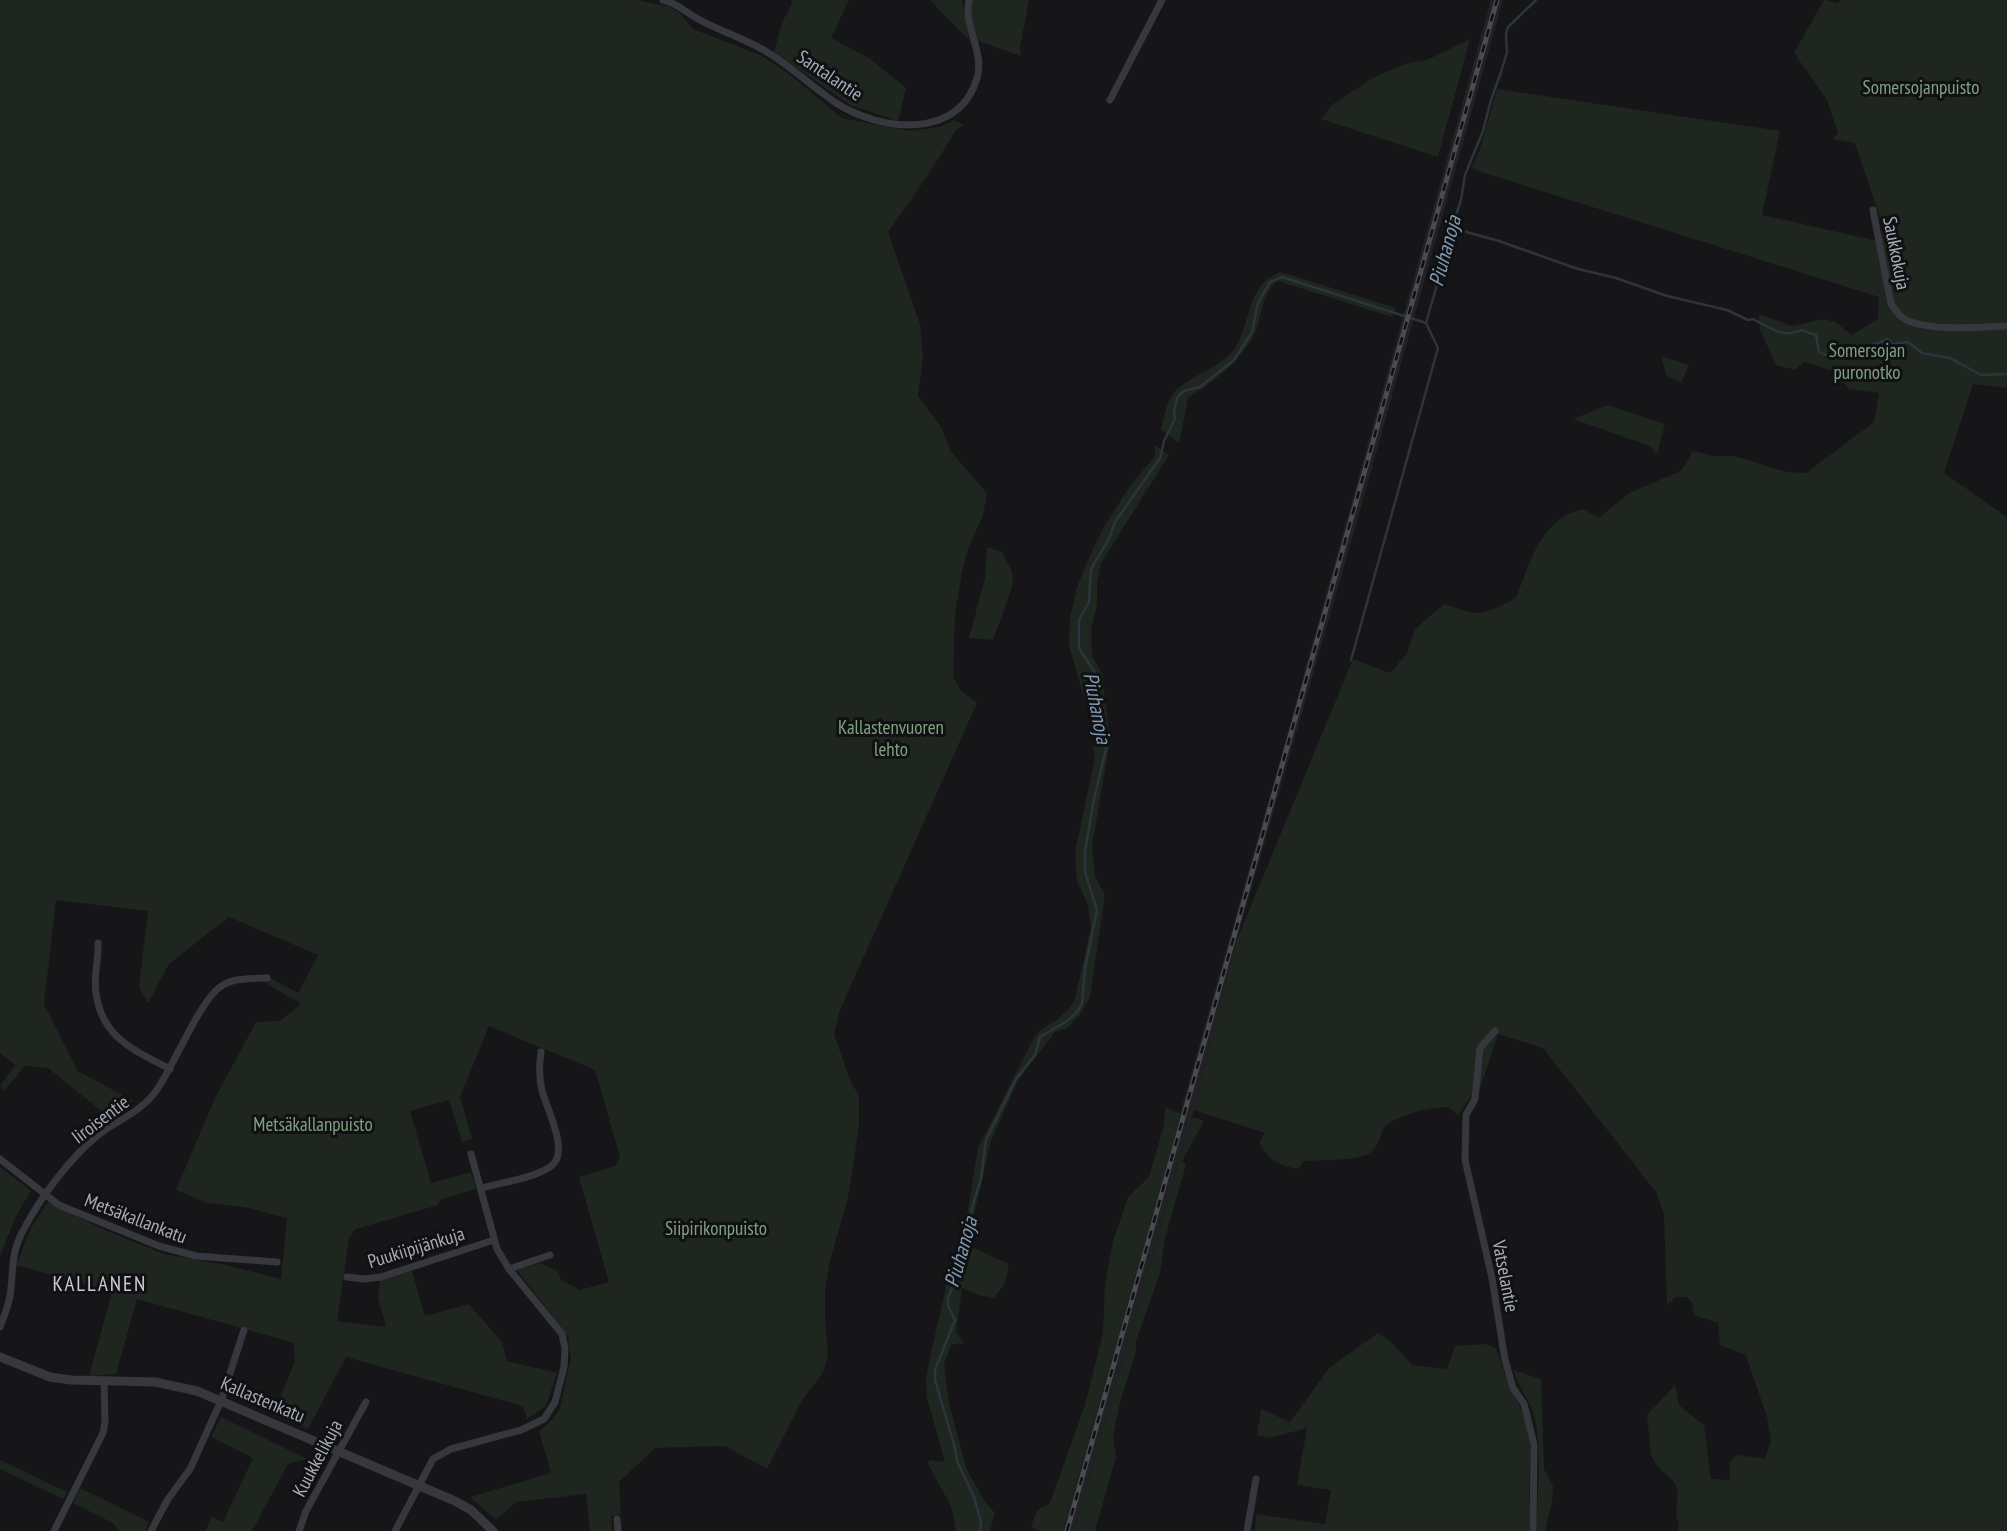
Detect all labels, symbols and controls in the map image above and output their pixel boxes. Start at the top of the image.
street label: Santalantie [792,44,868,106]
park label: Somersojanpuisto [1863,75,1979,99]
water label: Piuhanoja [1422,211,1467,289]
street label: Saukkokuja [1878,214,1916,292]
park label: Somersojan puronotko [1829,338,1905,384]
water label: Piuhanoja [1077,670,1118,747]
park label: Kallastenvuoren lehto [838,715,944,761]
street label: Iiroisentie [66,1090,134,1148]
park label: Metsäkallanpuisto [253,1112,373,1136]
street label: Metsäkallankatu [82,1188,190,1248]
water label: Piuhanoja [938,1212,984,1290]
park label: Siipirikonpuisto [665,1216,767,1240]
street label: Puukiipijänkuja [365,1221,467,1273]
street label: Vatselantie [1487,1237,1525,1314]
district label: KALLANEN [53,1270,147,1297]
street label: Kallastenkatu [217,1371,309,1427]
street label: Kuukkelikuja [287,1415,347,1501]

